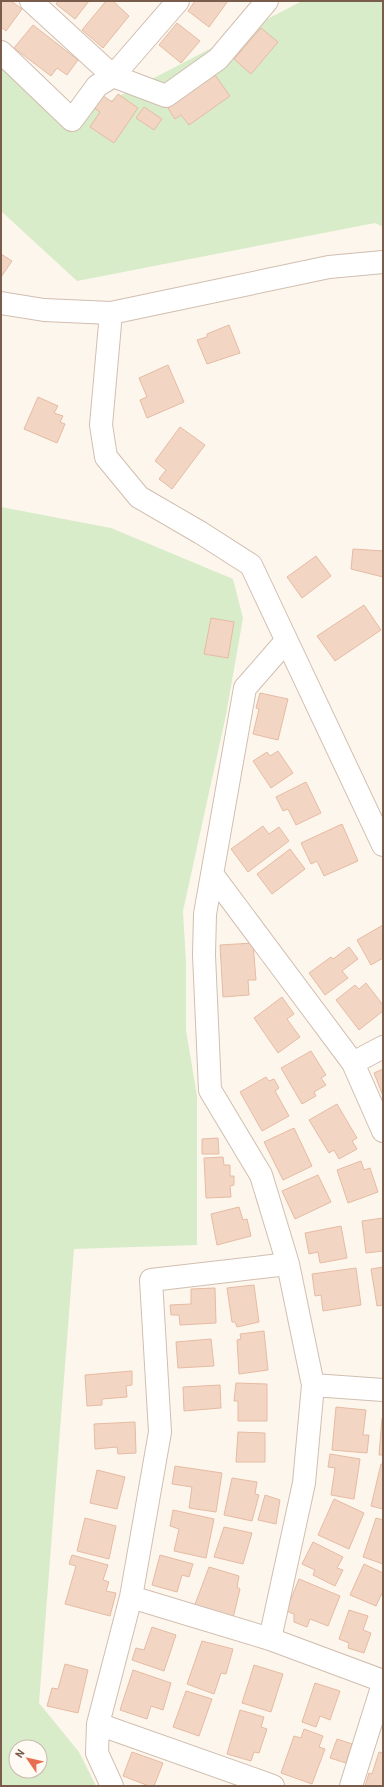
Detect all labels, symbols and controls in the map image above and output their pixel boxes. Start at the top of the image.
north arrow [8,1739,48,1779]
text: N [12,1746,27,1760]

